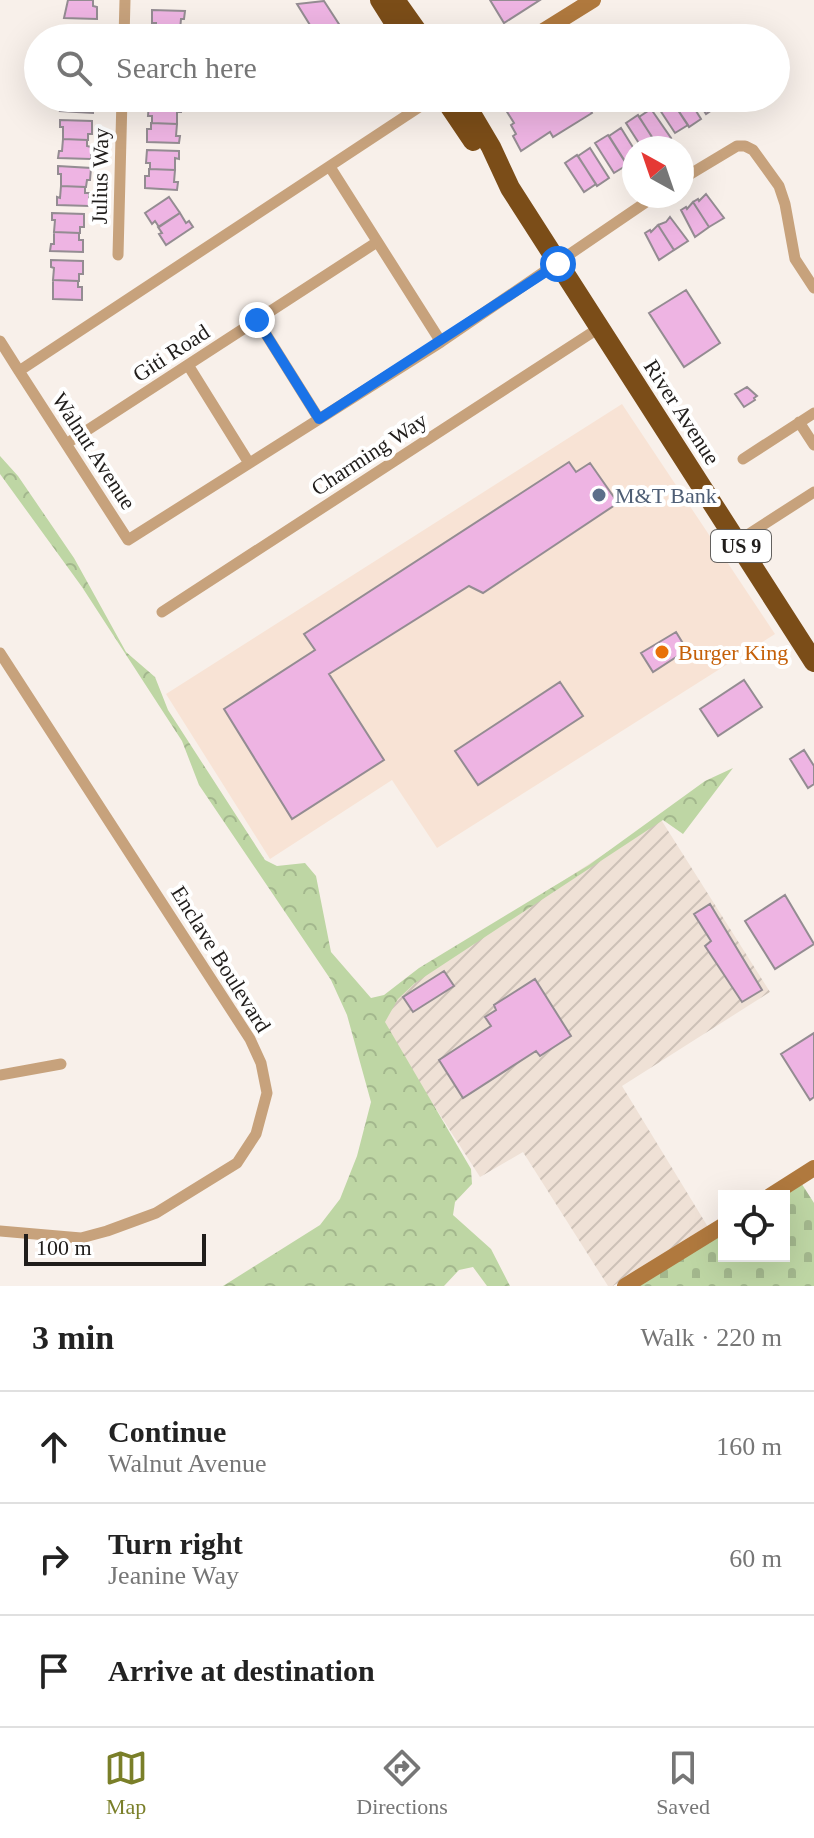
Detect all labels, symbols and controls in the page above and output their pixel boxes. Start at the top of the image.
search box [24,24,790,112]
icon: search [52,46,96,90]
text: Search here [116,51,257,84]
street label: Julius Way [87,128,113,224]
north arrow [622,136,694,208]
route start [540,246,576,282]
route end [239,302,275,338]
street label: Giti Road [128,319,214,387]
street label: River Avenue [639,355,725,469]
street label: Walnut Avenue [47,388,141,514]
street label: Charming Way [306,407,432,501]
place label: M&T Bank [615,483,717,508]
marker: M&T Bank [590,486,608,504]
road number: US 9 [711,530,771,562]
place label: Burger King [678,640,788,665]
marker: Burger King [653,643,671,661]
street label: Enclave Boulevard [166,881,276,1037]
map controls [718,1190,790,1262]
button: locate [718,1190,790,1262]
scale bar [24,1230,206,1266]
text: 100 m [36,1235,92,1260]
text: 3 min [32,1319,114,1356]
text: Walk · 220 m [640,1323,782,1352]
text: Continue [108,1415,226,1448]
icon: ahead [32,1425,76,1469]
text: 160 m [716,1432,782,1461]
text: Walnut Avenue [108,1449,266,1478]
text: Turn right [108,1527,243,1560]
icon: right [32,1537,76,1581]
text: 60 m [729,1544,782,1573]
text: Jeanine Way [108,1561,239,1590]
icon: arrive [32,1649,76,1693]
text: Arrive at destination [108,1654,375,1687]
tab: Map [104,1746,148,1820]
tab: Directions [356,1746,448,1820]
tab: Saved [656,1746,710,1820]

